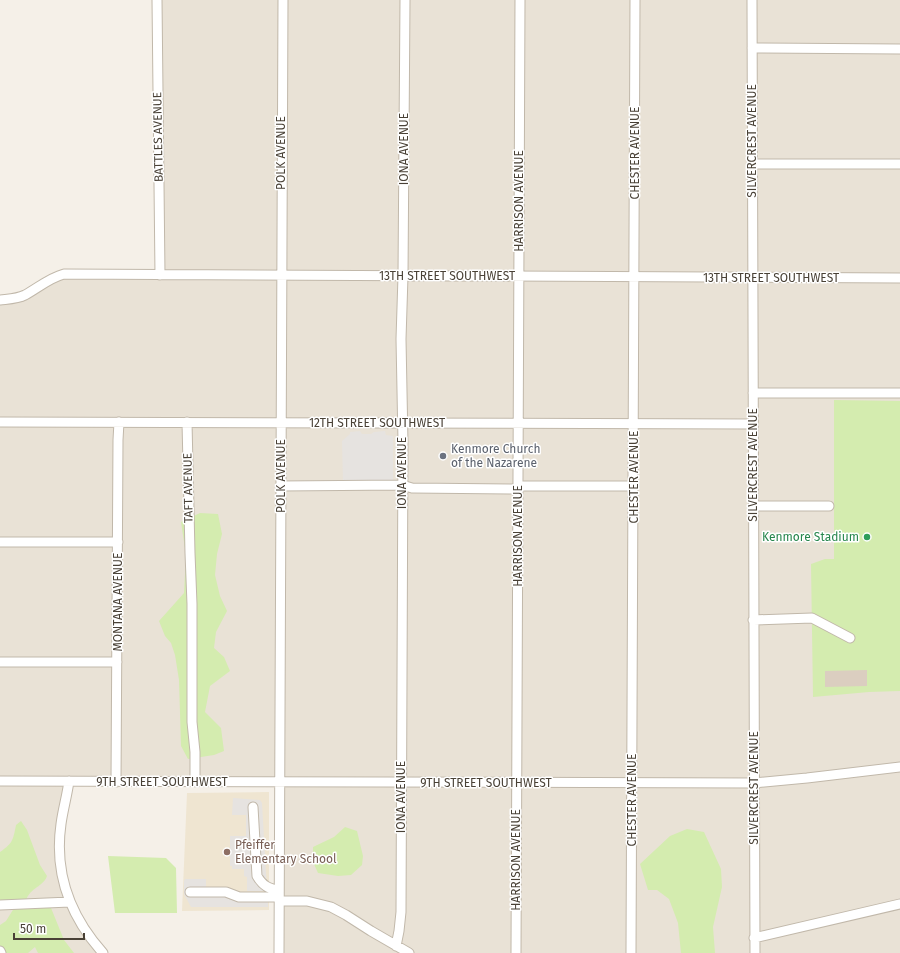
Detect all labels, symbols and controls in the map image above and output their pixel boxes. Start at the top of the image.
street label: SILVERCREST AVENUE [745,84,759,198]
street label: BATTLES AVENUE [150,92,166,182]
street label: CHESTER AVENUE [628,107,642,199]
street label: IONA AVENUE [397,113,411,185]
street label: POLK AVENUE [274,116,288,190]
street label: HARRISON AVENUE [512,150,526,252]
street label: 13TH STREET SOUTHWEST [379,269,516,283]
street label: 13TH STREET SOUTHWEST [703,271,840,285]
street label: SILVERCREST AVENUE [746,408,760,522]
street label: 12TH STREET SOUTHWEST [309,416,446,430]
street label: CHESTER AVENUE [627,431,641,523]
street label: IONA AVENUE [395,437,409,509]
street label: POLK AVENUE [274,439,288,513]
place label: Kenmore Church of the Nazarene [451,442,540,470]
marker: Kenmore Church of the Nazarene [438,451,448,461]
street label: TAFT AVENUE [180,453,196,523]
street label: HARRISON AVENUE [511,485,525,587]
place label: Kenmore Stadium [762,530,859,544]
marker: Kenmore Stadium [862,532,872,542]
street label: MONTANA AVENUE [111,553,125,651]
street label: SILVERCREST AVENUE [747,731,761,845]
street label: CHESTER AVENUE [625,754,639,846]
street label: IONA AVENUE [394,761,408,833]
street label: 9TH STREET SOUTHWEST [96,775,228,789]
street label: 9TH STREET SOUTHWEST [420,776,552,790]
street label: HARRISON AVENUE [509,809,523,911]
place label: Pfeiffer Elementary School [235,838,337,866]
marker: Pfeiffer Elementary School [222,847,232,857]
scale bar [14,915,84,941]
text: 50 m [20,922,46,936]

